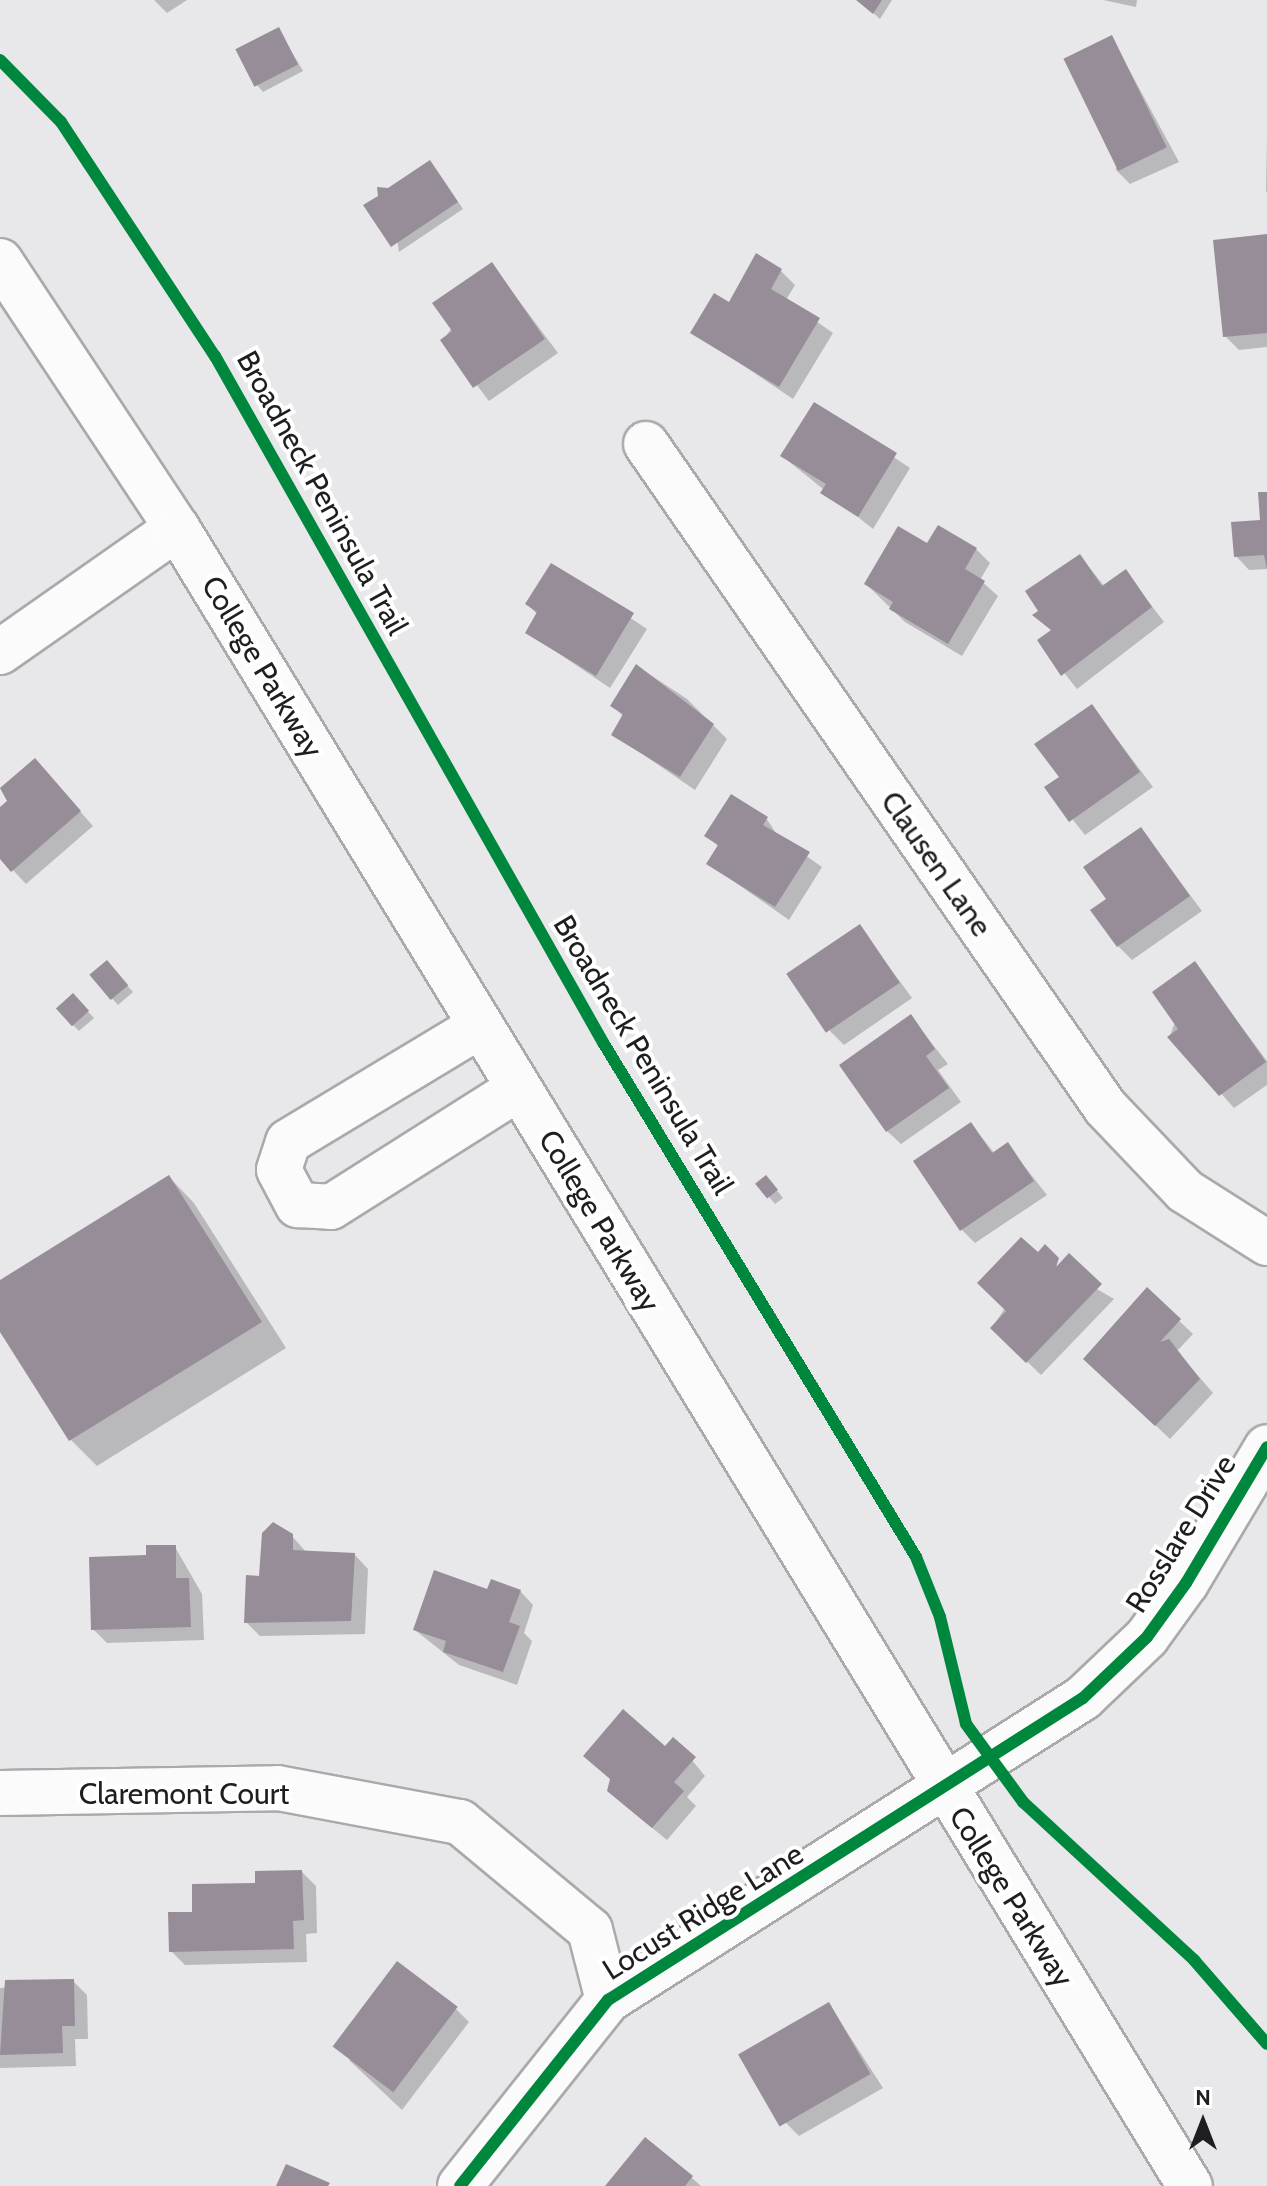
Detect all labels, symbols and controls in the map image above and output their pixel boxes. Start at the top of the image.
street label: Broadneck Peninsula Trail [229,345,415,641]
street label: College Parkway [194,570,330,764]
street label: Clausen Lane [873,785,999,943]
street label: Broadneck Peninsula Trail [545,909,741,1201]
street label: College Parkway [531,1124,667,1318]
street label: Rosslare Drive [1118,1449,1244,1619]
street label: Claremont Court [79,1776,289,1812]
street label: College Parkway [941,1800,1081,1994]
street label: Locust Ridge Lane [596,1836,810,1988]
north arrow [1163,2082,1243,2162]
text: N [1195,2084,1211,2111]

